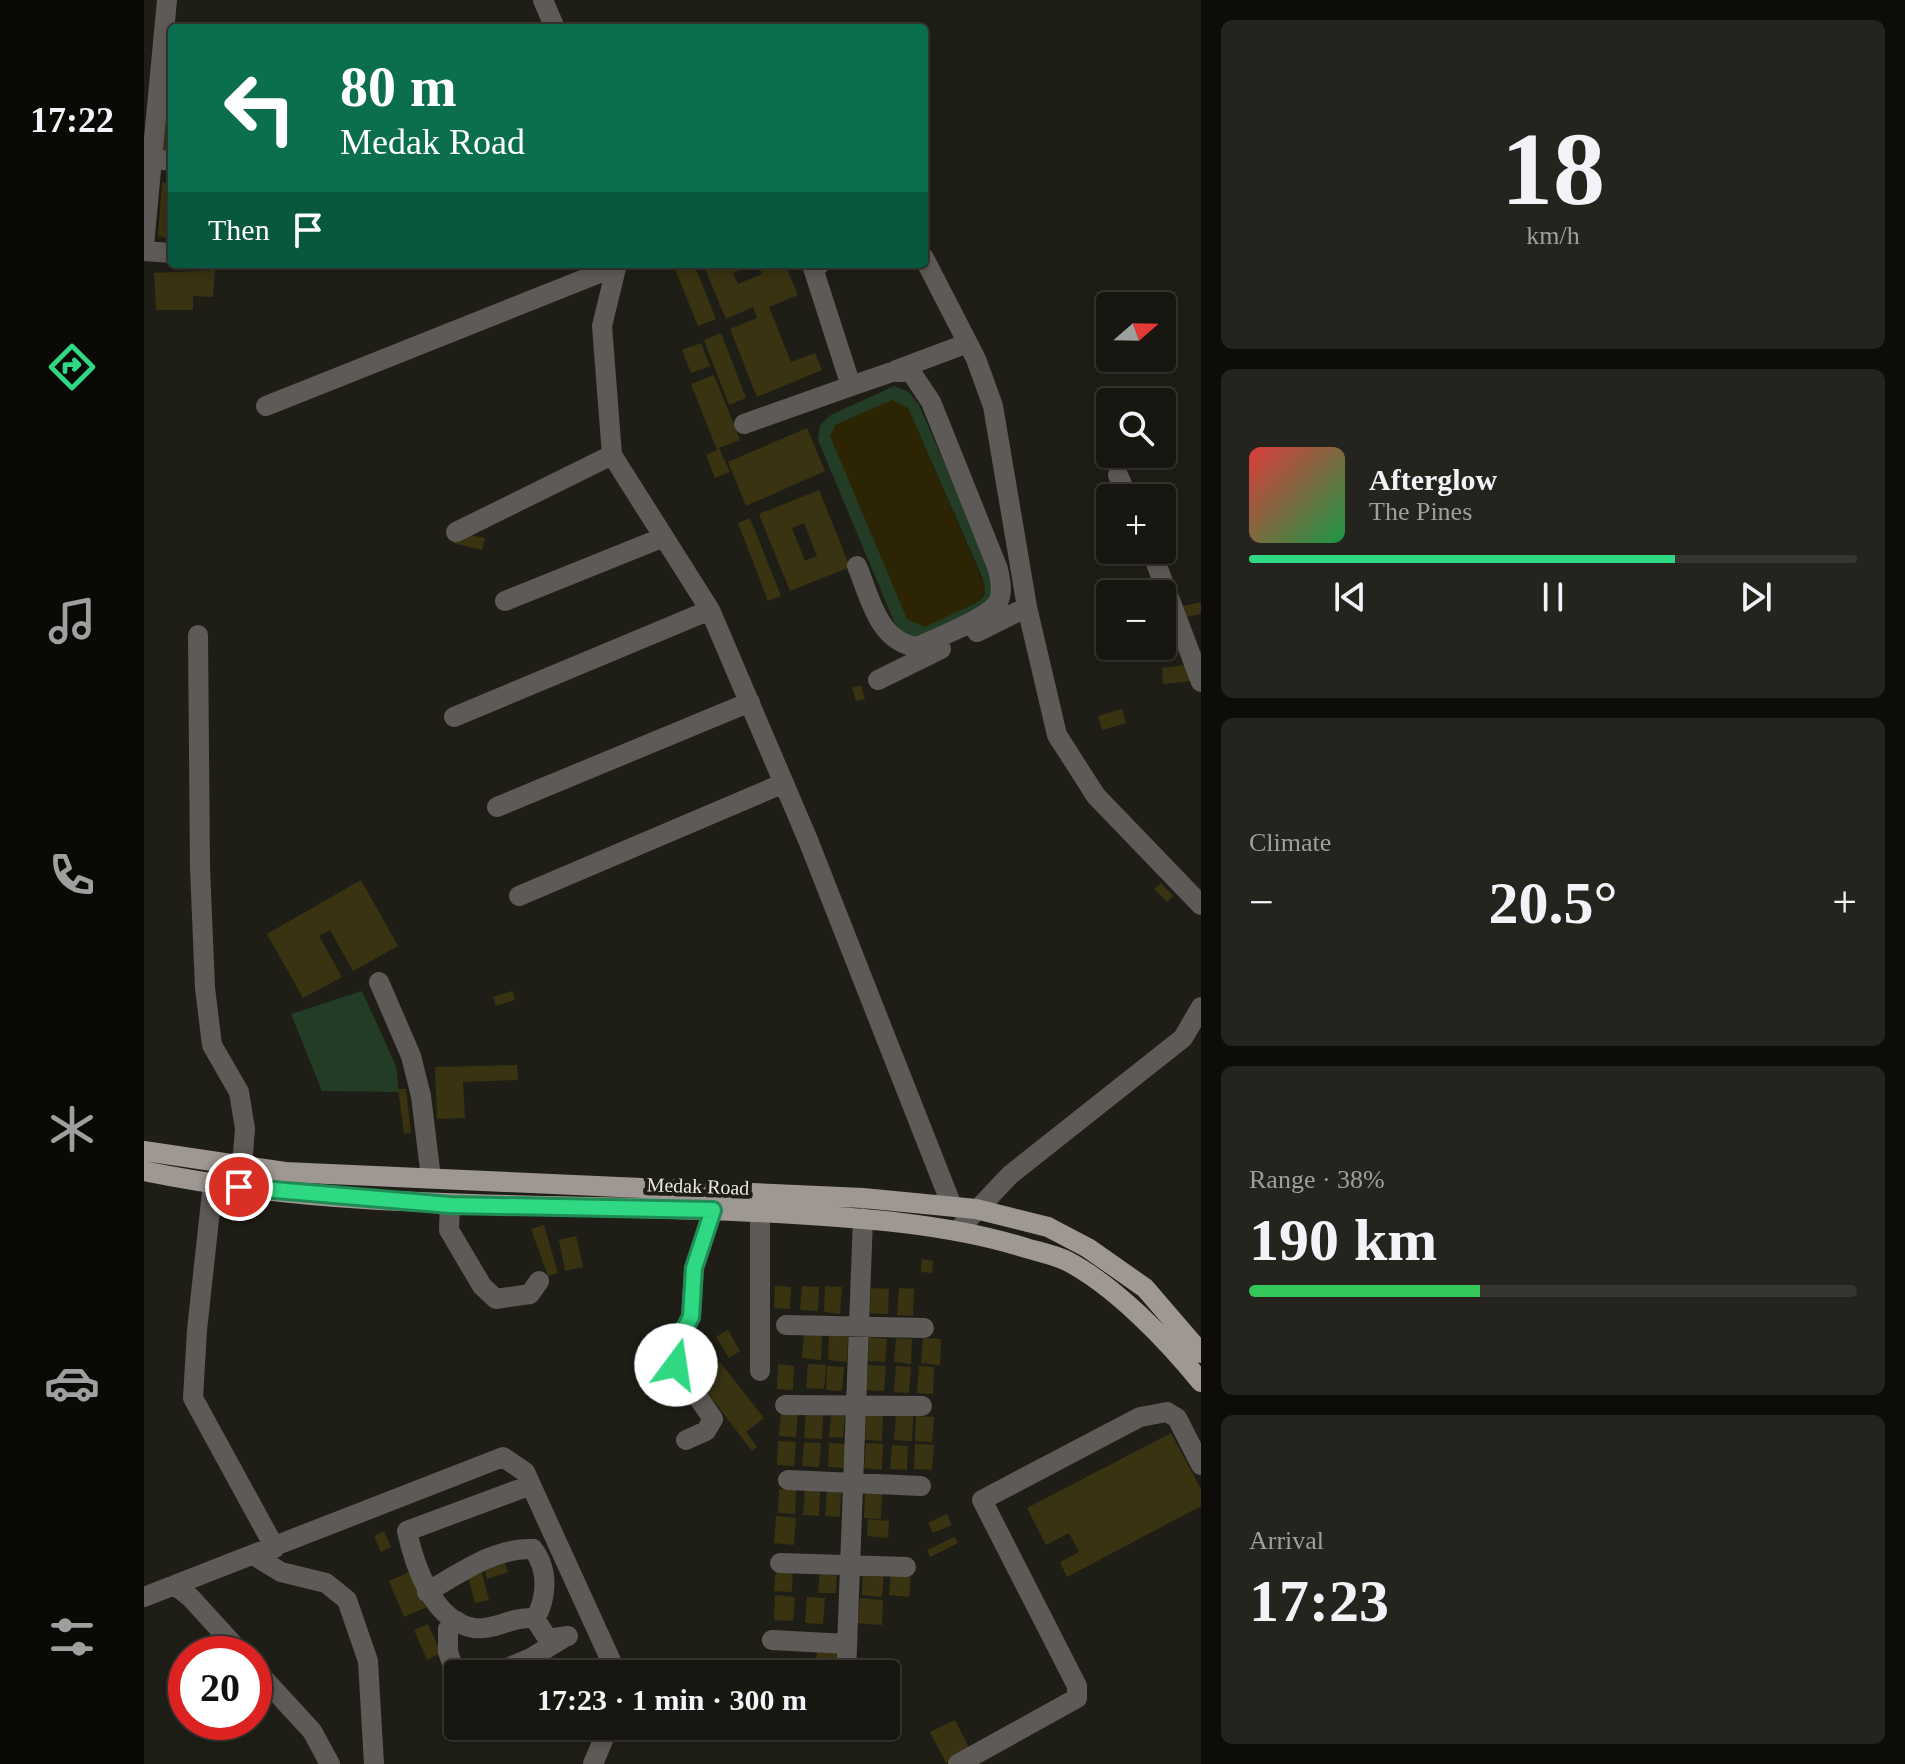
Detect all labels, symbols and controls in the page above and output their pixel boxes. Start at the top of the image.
icon: left [208,56,312,160]
text: 80 m [340,56,457,118]
text: 17:22 [30,100,114,140]
text: 18 [1501,111,1605,226]
text: Medak Road [340,122,525,162]
icon: arrive [286,208,330,252]
text: Then [208,213,270,246]
text: km/h [1526,221,1580,250]
north arrow [1096,292,1176,372]
map controls [1096,292,1176,660]
icon: directions [44,339,100,395]
button: search [1096,388,1176,468]
text: Afterglow [1369,463,1497,496]
button: + [1096,484,1176,564]
text: The Pines [1369,497,1472,526]
icon: previous [1328,575,1372,619]
icon: pause [1531,575,1575,619]
icon: next [1734,575,1778,619]
button: − [1096,580,1176,660]
icon: music [44,593,100,649]
text: Climate [1249,828,1331,857]
icon: phone [44,847,100,903]
text: 20.5° [1489,870,1618,936]
text: − [1249,878,1274,927]
text: + [1832,878,1857,927]
icon: climate [44,1101,100,1157]
pin [205,1153,273,1221]
icon: arrive [217,1165,261,1209]
text: Range · 38% [1249,1165,1385,1194]
street label: Medak Road [646,1173,750,1199]
text: 190 km [1249,1207,1437,1273]
position arrow [634,1323,718,1407]
icon: car [44,1355,100,1411]
text: Arrival [1249,1526,1324,1555]
text: 17:23 [1249,1568,1389,1634]
icon: filters [44,1609,100,1665]
speed limit sign: 20 [168,1636,272,1740]
text: 17:23 · 1 min · 300 m [537,1683,807,1716]

